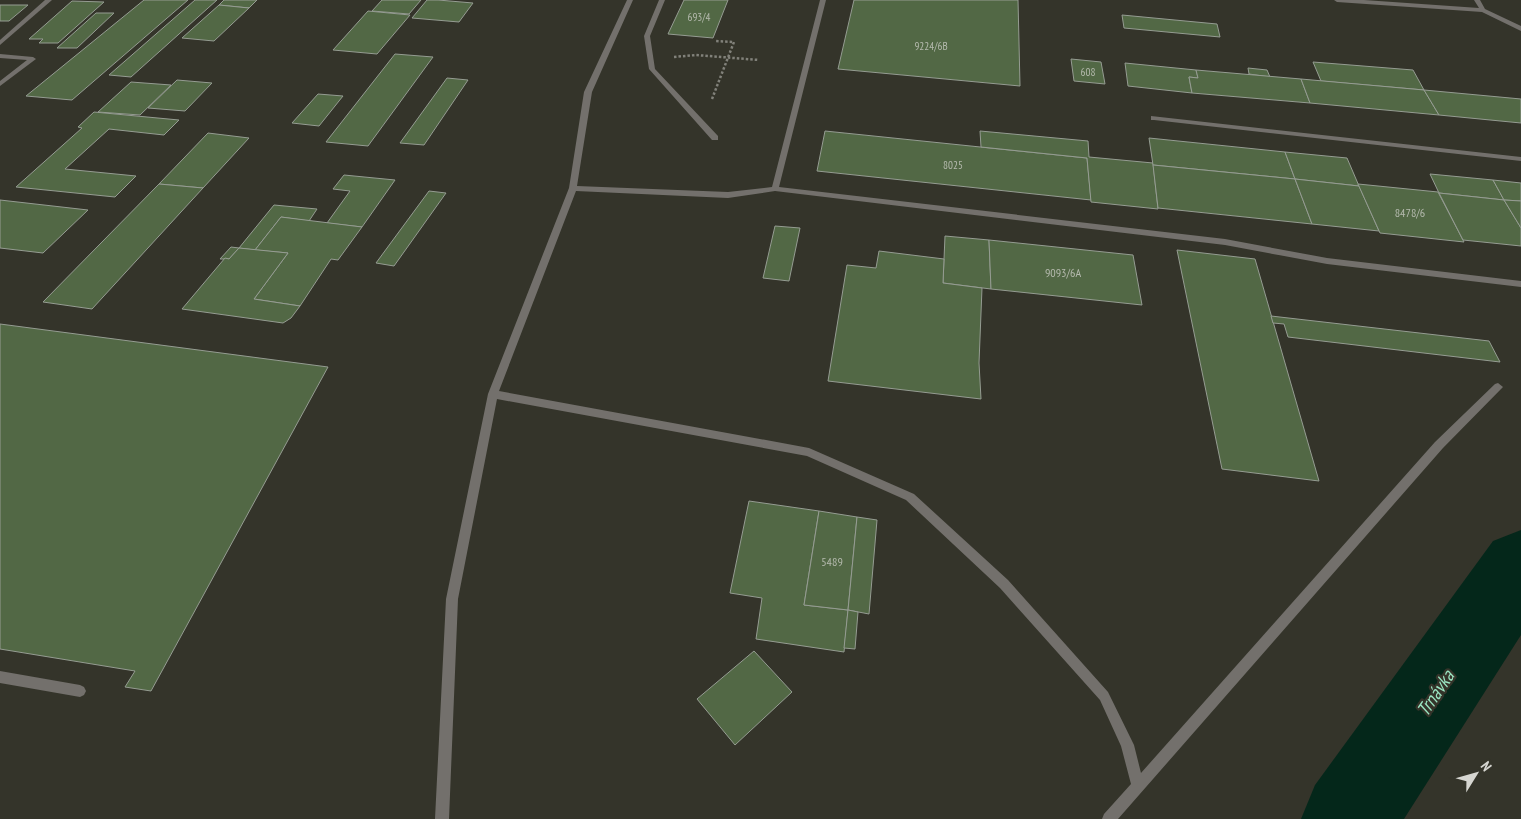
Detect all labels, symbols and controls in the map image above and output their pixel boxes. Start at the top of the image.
house number: 693/4 [687,10,711,24]
house number: 9224/6B [914,39,948,53]
house number: 608 [1081,65,1095,79]
house number: 8025 [943,158,963,172]
house number: 8478/6 [1395,205,1425,220]
house number: 9093/6A [1045,265,1081,280]
house number: 5489 [821,554,843,569]
water label: Trnávka [1411,664,1460,721]
north arrow [1451,749,1501,799]
text: N [1477,758,1496,775]

